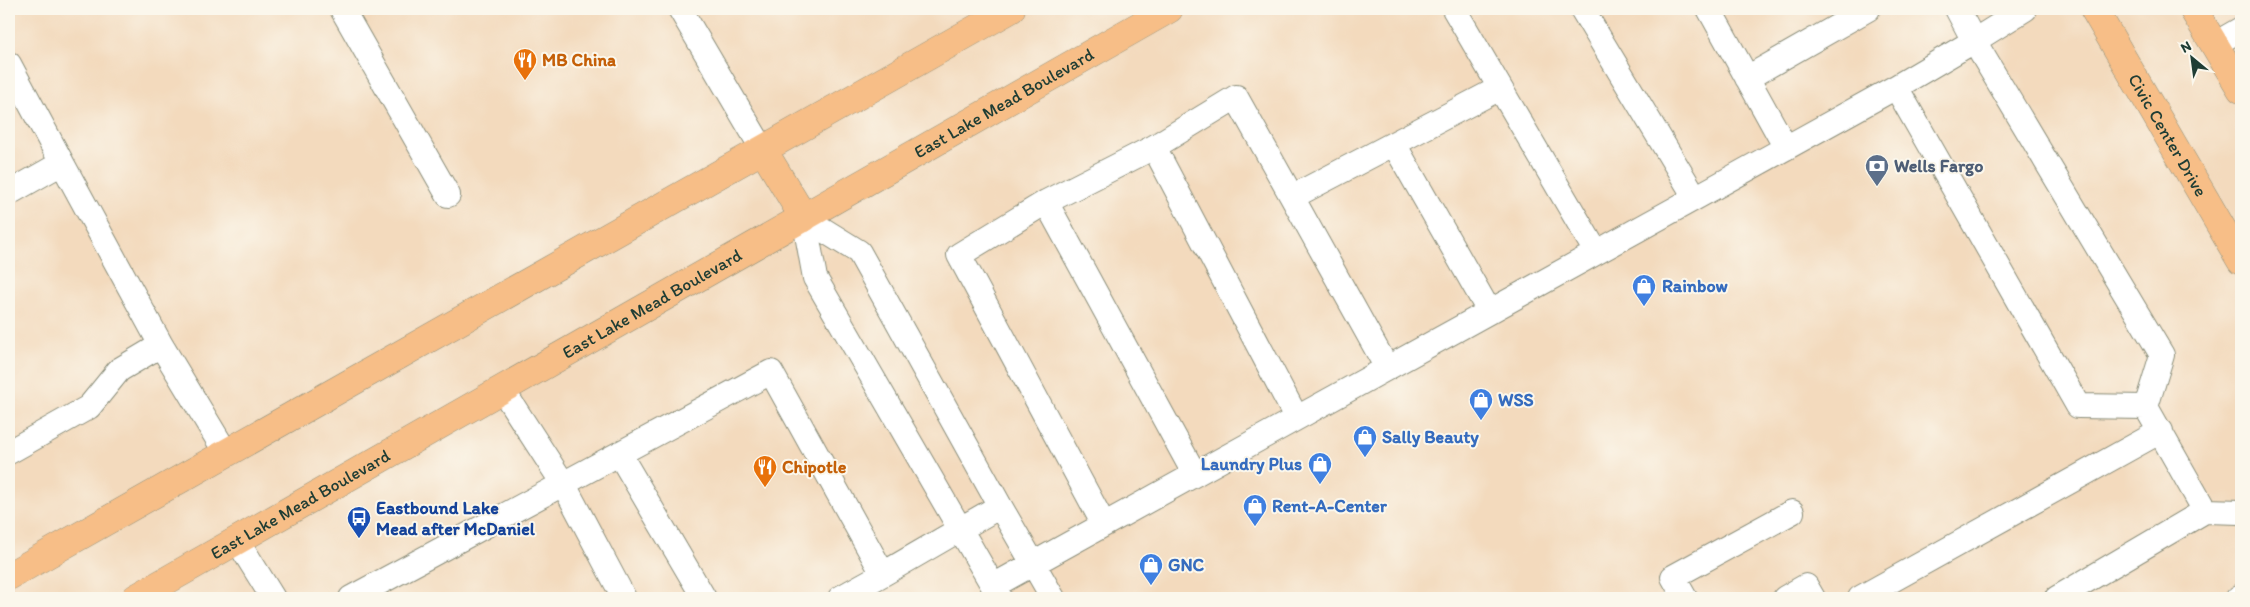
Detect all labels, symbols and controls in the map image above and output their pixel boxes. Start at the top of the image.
north arrow [2168,32,2218,82]
text: N [2178,37,2194,57]
street label: East Lake Mead Boulevard [910,43,1098,163]
restaurant icon: MB China [512,47,538,81]
place label: MB China [542,49,616,71]
street label: Civic Center Drive [2123,70,2212,201]
bank icon: Wells Fargo [1864,153,1890,187]
place label: Wells Fargo [1894,155,1983,177]
street label: East Lake Mead Boulevard [558,244,746,364]
shop icon: Rainbow [1631,273,1657,307]
place label: Rainbow [1662,275,1729,297]
shop icon: WSS [1468,387,1494,421]
place label: WSS [1498,389,1534,411]
shop icon: Sally Beauty [1352,424,1378,458]
place label: Sally Beauty [1382,426,1479,448]
street label: East Lake Mead Boulevard [206,444,394,564]
shop icon: Laundry Plus [1307,451,1333,485]
place label: Laundry Plus [1201,453,1302,475]
restaurant icon: Chipotle [752,454,778,488]
place label: Chipotle [782,456,847,478]
shop icon: Rent-A-Center [1242,493,1268,527]
place label: Rent-A-Center [1272,495,1388,517]
place label: Eastbound Lake Mead after McDaniel [376,497,536,540]
bus stop icon: Eastbound Lake Mead after McDaniel [346,505,372,539]
shop icon: GNC [1138,552,1164,586]
place label: GNC [1168,554,1205,576]

